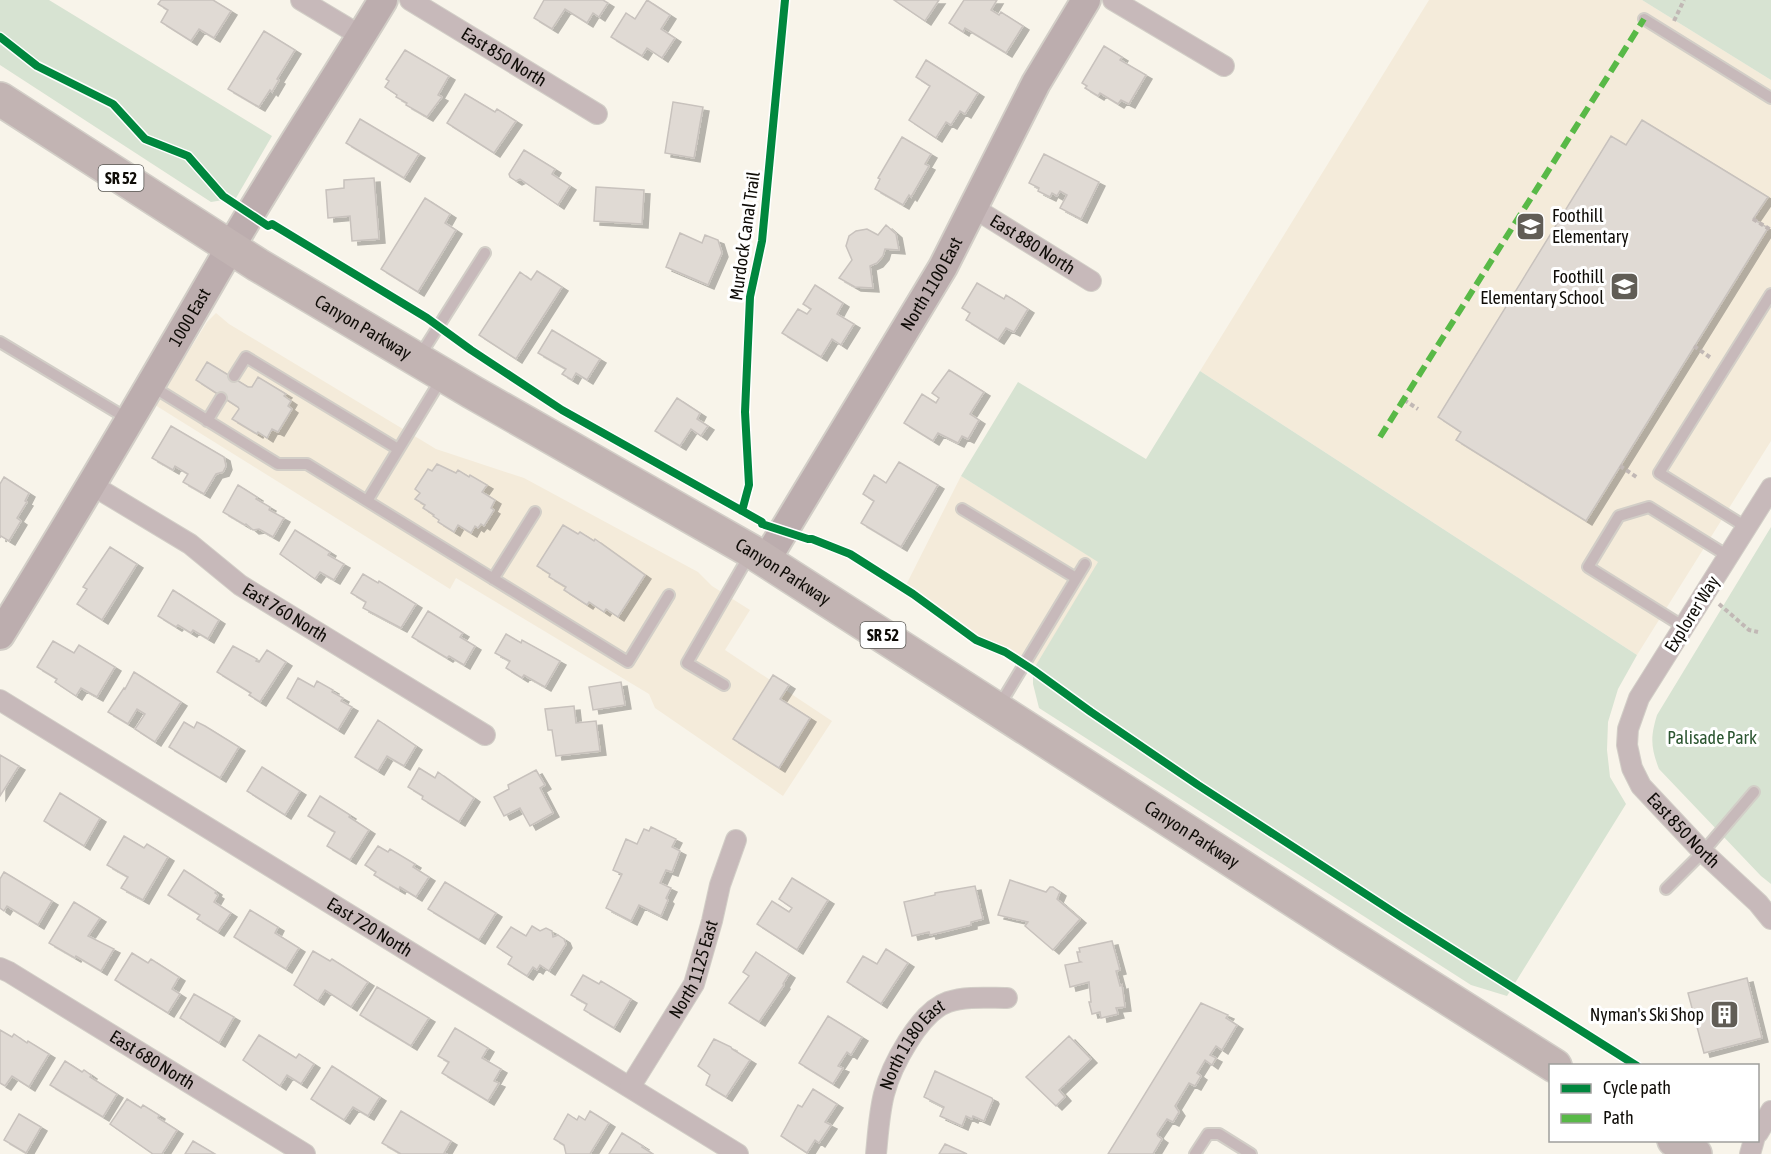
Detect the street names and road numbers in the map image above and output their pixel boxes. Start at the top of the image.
street label: East 850 North [458,23,551,91]
road number: SR 52 [98,165,144,191]
street label: Murdock Canal Trail [725,170,764,302]
street label: East 880 North [986,210,1079,278]
street label: North 1100 East [896,234,966,334]
street label: 1000 East [164,284,214,350]
street label: Canyon Parkway [311,290,415,364]
street label: Canyon Parkway [732,533,835,609]
street label: Explorer Way [1660,572,1723,656]
street label: East 760 North [239,578,332,646]
road number: SR 52 [860,622,906,648]
street label: East 850 North [1643,788,1724,872]
street label: Canyon Parkway [1141,796,1244,872]
street label: East 720 North [323,893,416,961]
street label: North 1125 East [664,918,722,1022]
street label: North 1180 East [875,995,948,1092]
street label: East 680 North [106,1026,199,1094]

